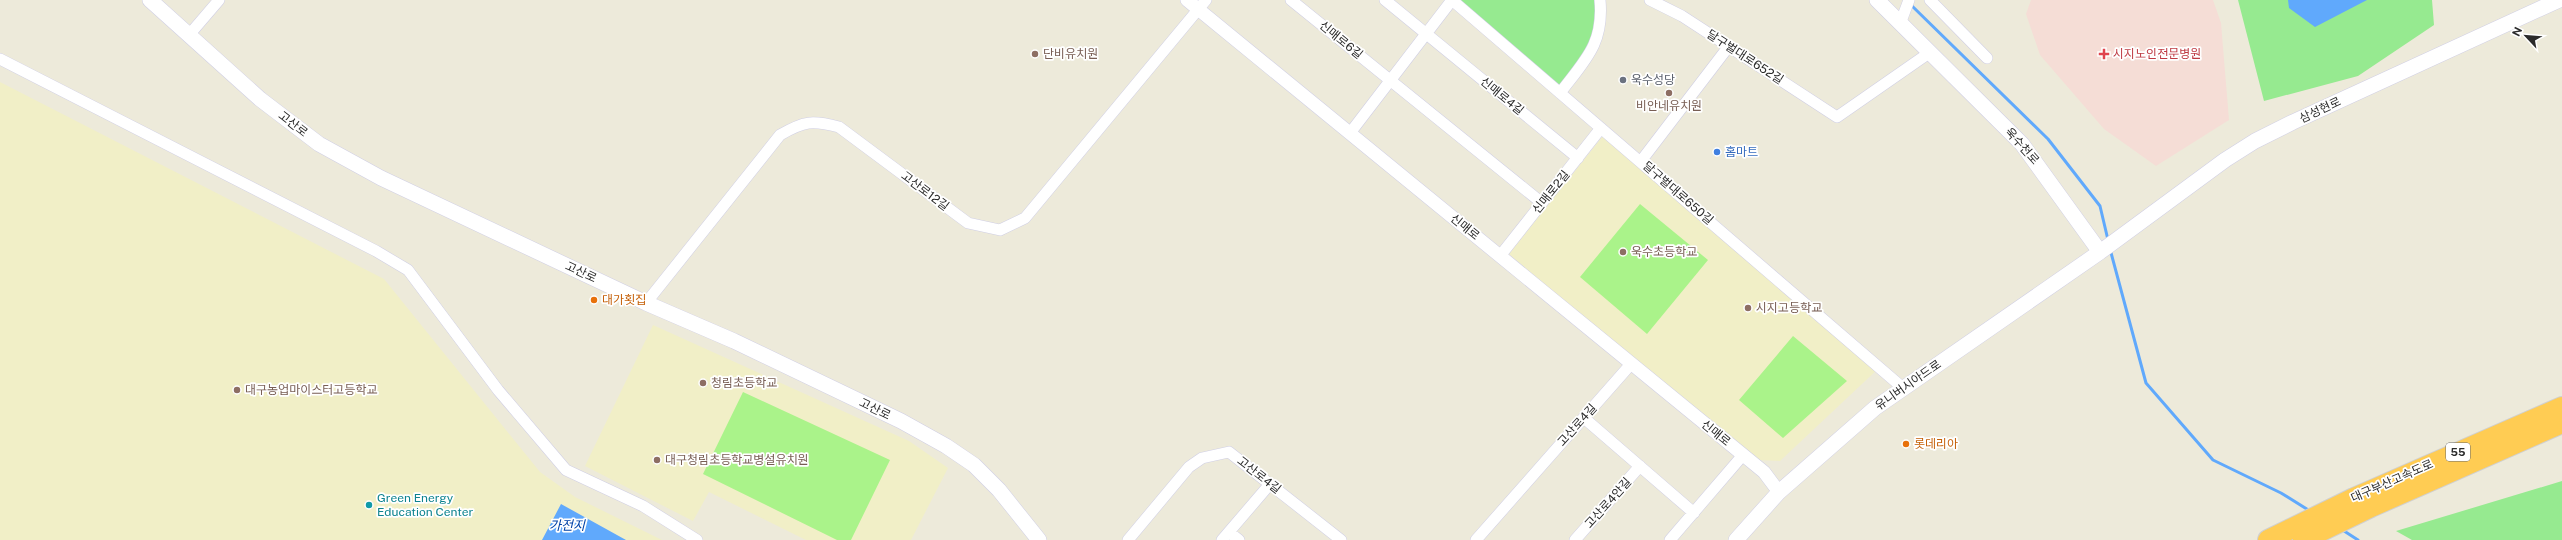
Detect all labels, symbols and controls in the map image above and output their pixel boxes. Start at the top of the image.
north arrow [2506,16,2546,56]
street label: 신매로6길 [1317,18,1365,62]
text: N [2510,25,2524,38]
street label: 달구벌대로652길 [1704,27,1786,87]
place label: 단비유치원 [1043,47,1098,61]
place label: 시지노인전문병원 [2113,47,2201,61]
marker: 시지노인전문병원 [2098,48,2110,60]
marker: 단비유치원 [1030,49,1040,59]
place label: 욱수성당 [1631,73,1675,87]
street label: 신매로4길 [1478,74,1526,118]
marker: 욱수성당 [1618,75,1628,85]
marker: 비안네유치원 [1664,88,1674,98]
street label: 삼성현로 [2297,94,2343,126]
place label: 비안네유치원 [1636,99,1702,113]
street label: 고산로 [276,108,310,140]
street label: 욱수천로 [2002,125,2042,167]
place label: 홈마트 [1725,145,1758,159]
marker: 홈마트 [1712,147,1722,157]
street label: 달구벌대로650길 [1640,159,1716,227]
street label: 고산로12길 [898,168,952,214]
street label: 신매로2길 [1529,168,1573,216]
street label: 신매로 [1448,211,1482,243]
place label: 욱수초등학교 [1631,245,1697,259]
marker: 욱수초등학교 [1618,247,1628,257]
street label: 고산로 [563,259,599,285]
place label: 대가횟집 [602,293,646,307]
marker: 대가횟집 [589,295,599,305]
place label: 시지고등학교 [1756,301,1822,315]
marker: 시지고등학교 [1743,303,1753,313]
street label: 유니버시아드로 [1872,357,1944,413]
place label: 청림초등학교 [711,376,777,390]
marker: 청림초등학교 [698,378,708,388]
place label: 대구농업마이스터고등학교 [245,383,377,397]
marker: 대구농업마이스터고등학교 [232,385,242,395]
street label: 고산로 [857,395,893,423]
street label: 고산로4길 [1554,401,1600,449]
street label: 신매로 [1699,417,1733,449]
place label: 롯데리아 [1914,437,1958,451]
marker: 롯데리아 [1901,439,1911,449]
road number: 55 [2446,443,2470,461]
place label: 대구청림초등학교병설유치원 [665,453,809,467]
street label: 고산로4길 [1234,454,1284,496]
marker: 대구청림초등학교병설유치원 [652,455,662,465]
street label: 대구부산고속도로 [2349,457,2435,505]
street label: 고산로4안길 [1582,475,1634,531]
place label: Green Energy Education Center [377,491,474,519]
marker: Green Energy Education Center [364,500,374,510]
water label: 가전지 [549,518,586,533]

